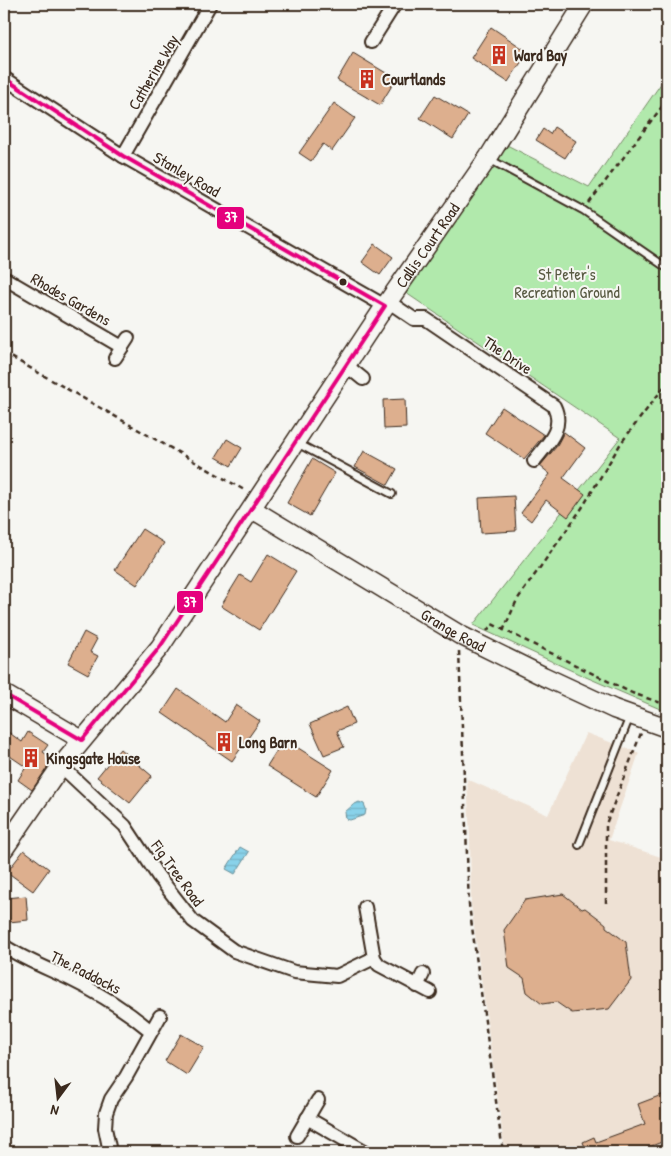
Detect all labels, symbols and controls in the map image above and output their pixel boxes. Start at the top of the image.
street label: Catherine Way [123,30,184,114]
building icon: Ward Bay [488,44,510,66]
place label: Ward Bay [514,44,568,67]
building icon: Courtlands [356,68,378,90]
place label: Courtlands [382,68,446,90]
street label: Stanley Road [150,146,224,202]
street label: Callis Court Road [390,198,464,292]
line badge: 37 [216,206,245,230]
text: 37 [224,207,238,226]
park label: St Peter's Recreation Ground [514,263,620,303]
street label: Rhodes Gardens [27,267,115,331]
unlabelled marker [338,277,348,287]
street label: The Drive [479,331,537,380]
line badge: 37 [176,590,204,614]
text: 37 [183,592,197,611]
street label: Grange Road [417,603,489,657]
building icon: Long Barn [213,731,235,753]
place label: Long Barn [239,731,297,754]
building icon: Kingsgate House [20,747,42,769]
place label: Kingsgate House [46,747,141,770]
street label: Fig Tree Road [146,835,209,910]
street label: The Paddocks [47,945,125,999]
north arrow [32,1074,82,1124]
text: N [48,1101,61,1121]

